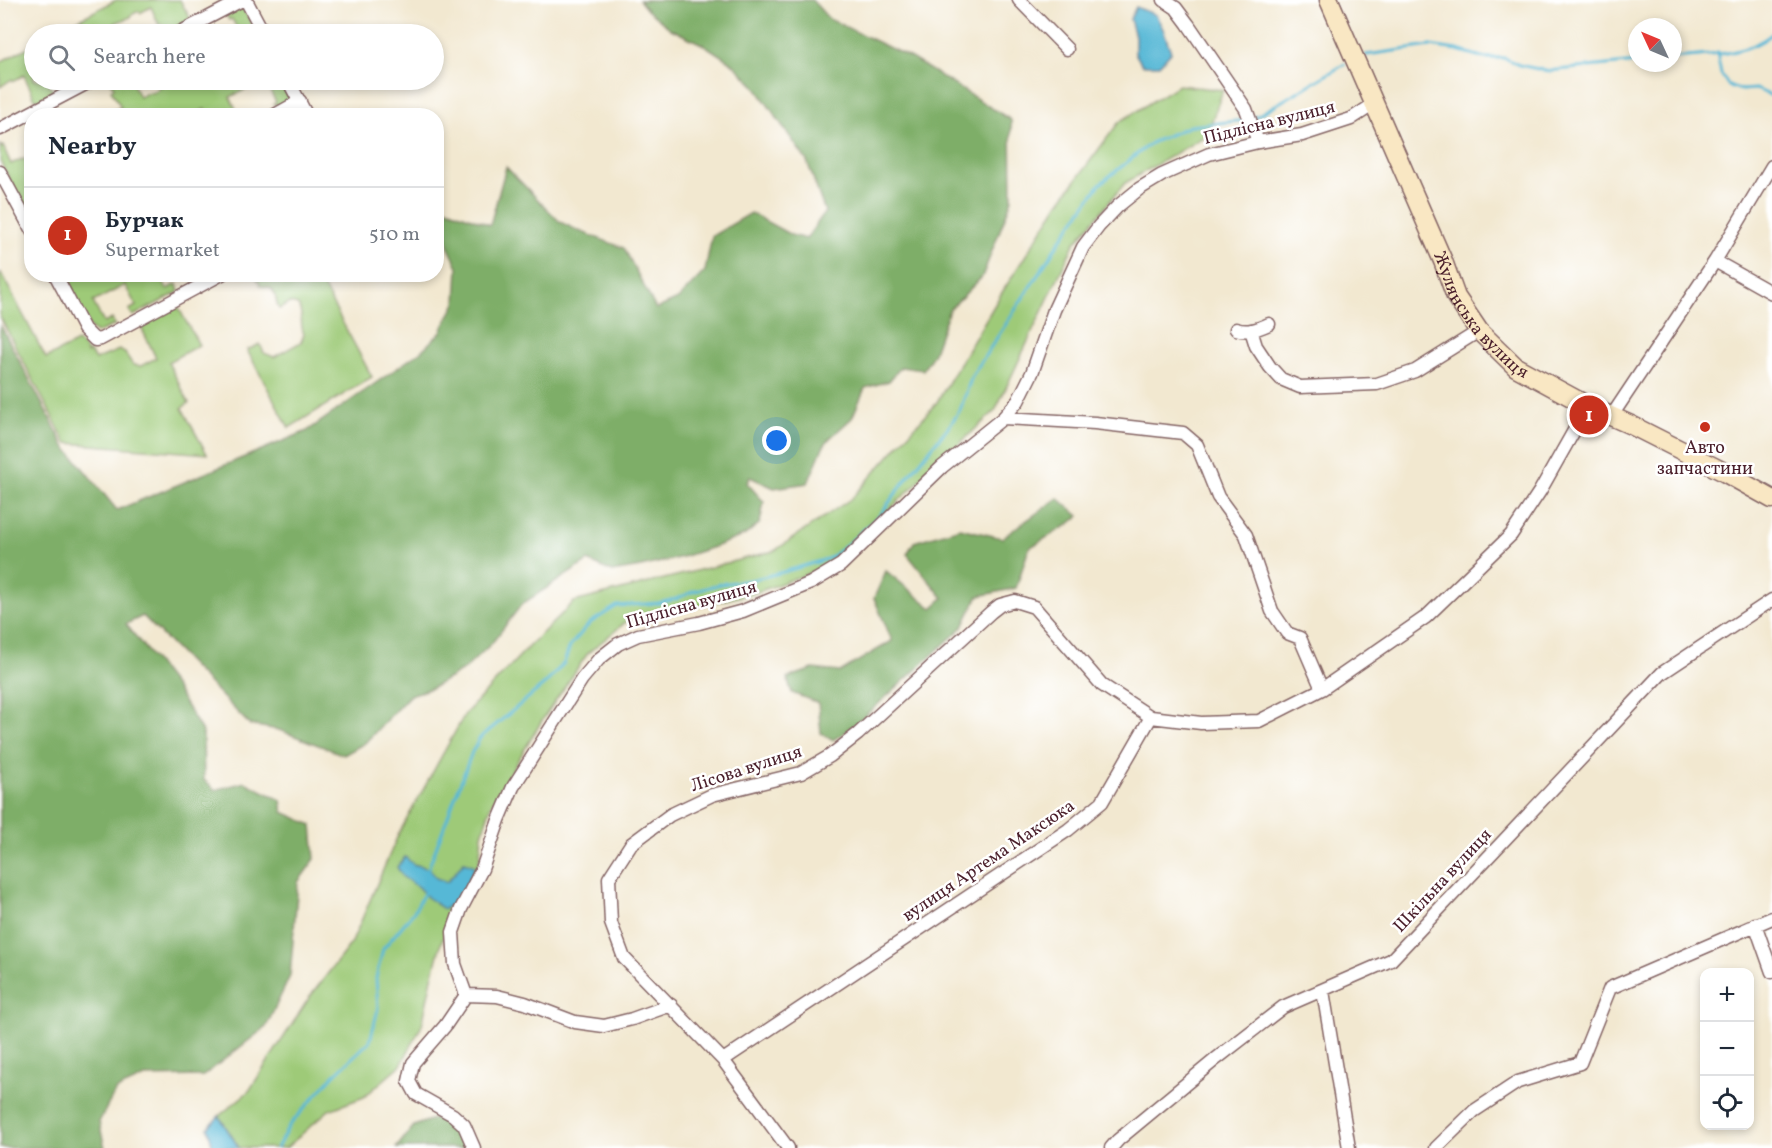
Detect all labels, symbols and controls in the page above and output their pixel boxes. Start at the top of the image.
north arrow [1628,18,1682,72]
search box [24,24,444,90]
icon: search [45,41,78,74]
text: Search here [93,42,206,73]
street label: Підлісна вулиця [1201,95,1338,152]
text: Nearby [48,129,137,165]
text: Бурчак [105,206,184,237]
text: 1 [63,221,72,249]
text: 510 m [369,221,420,249]
text: Supermarket [105,237,220,265]
street label: Жулянська вулиця [1426,248,1533,386]
pin: 1 [1570,392,1608,438]
marker: Авто запчастини [1698,420,1712,434]
your location [762,426,791,455]
place label: Авто запчастини [1657,436,1753,482]
street label: Підлісна вулиця [623,575,760,636]
street label: Лісова вулиця [688,740,805,799]
street label: вулиця Артема Максюка [898,794,1080,928]
street label: Шкільна вулиця [1388,823,1498,939]
map controls [1700,968,1754,1130]
button: + [1700,968,1754,1022]
button: − [1700,1022,1754,1076]
button: locate [1700,1076,1754,1130]

